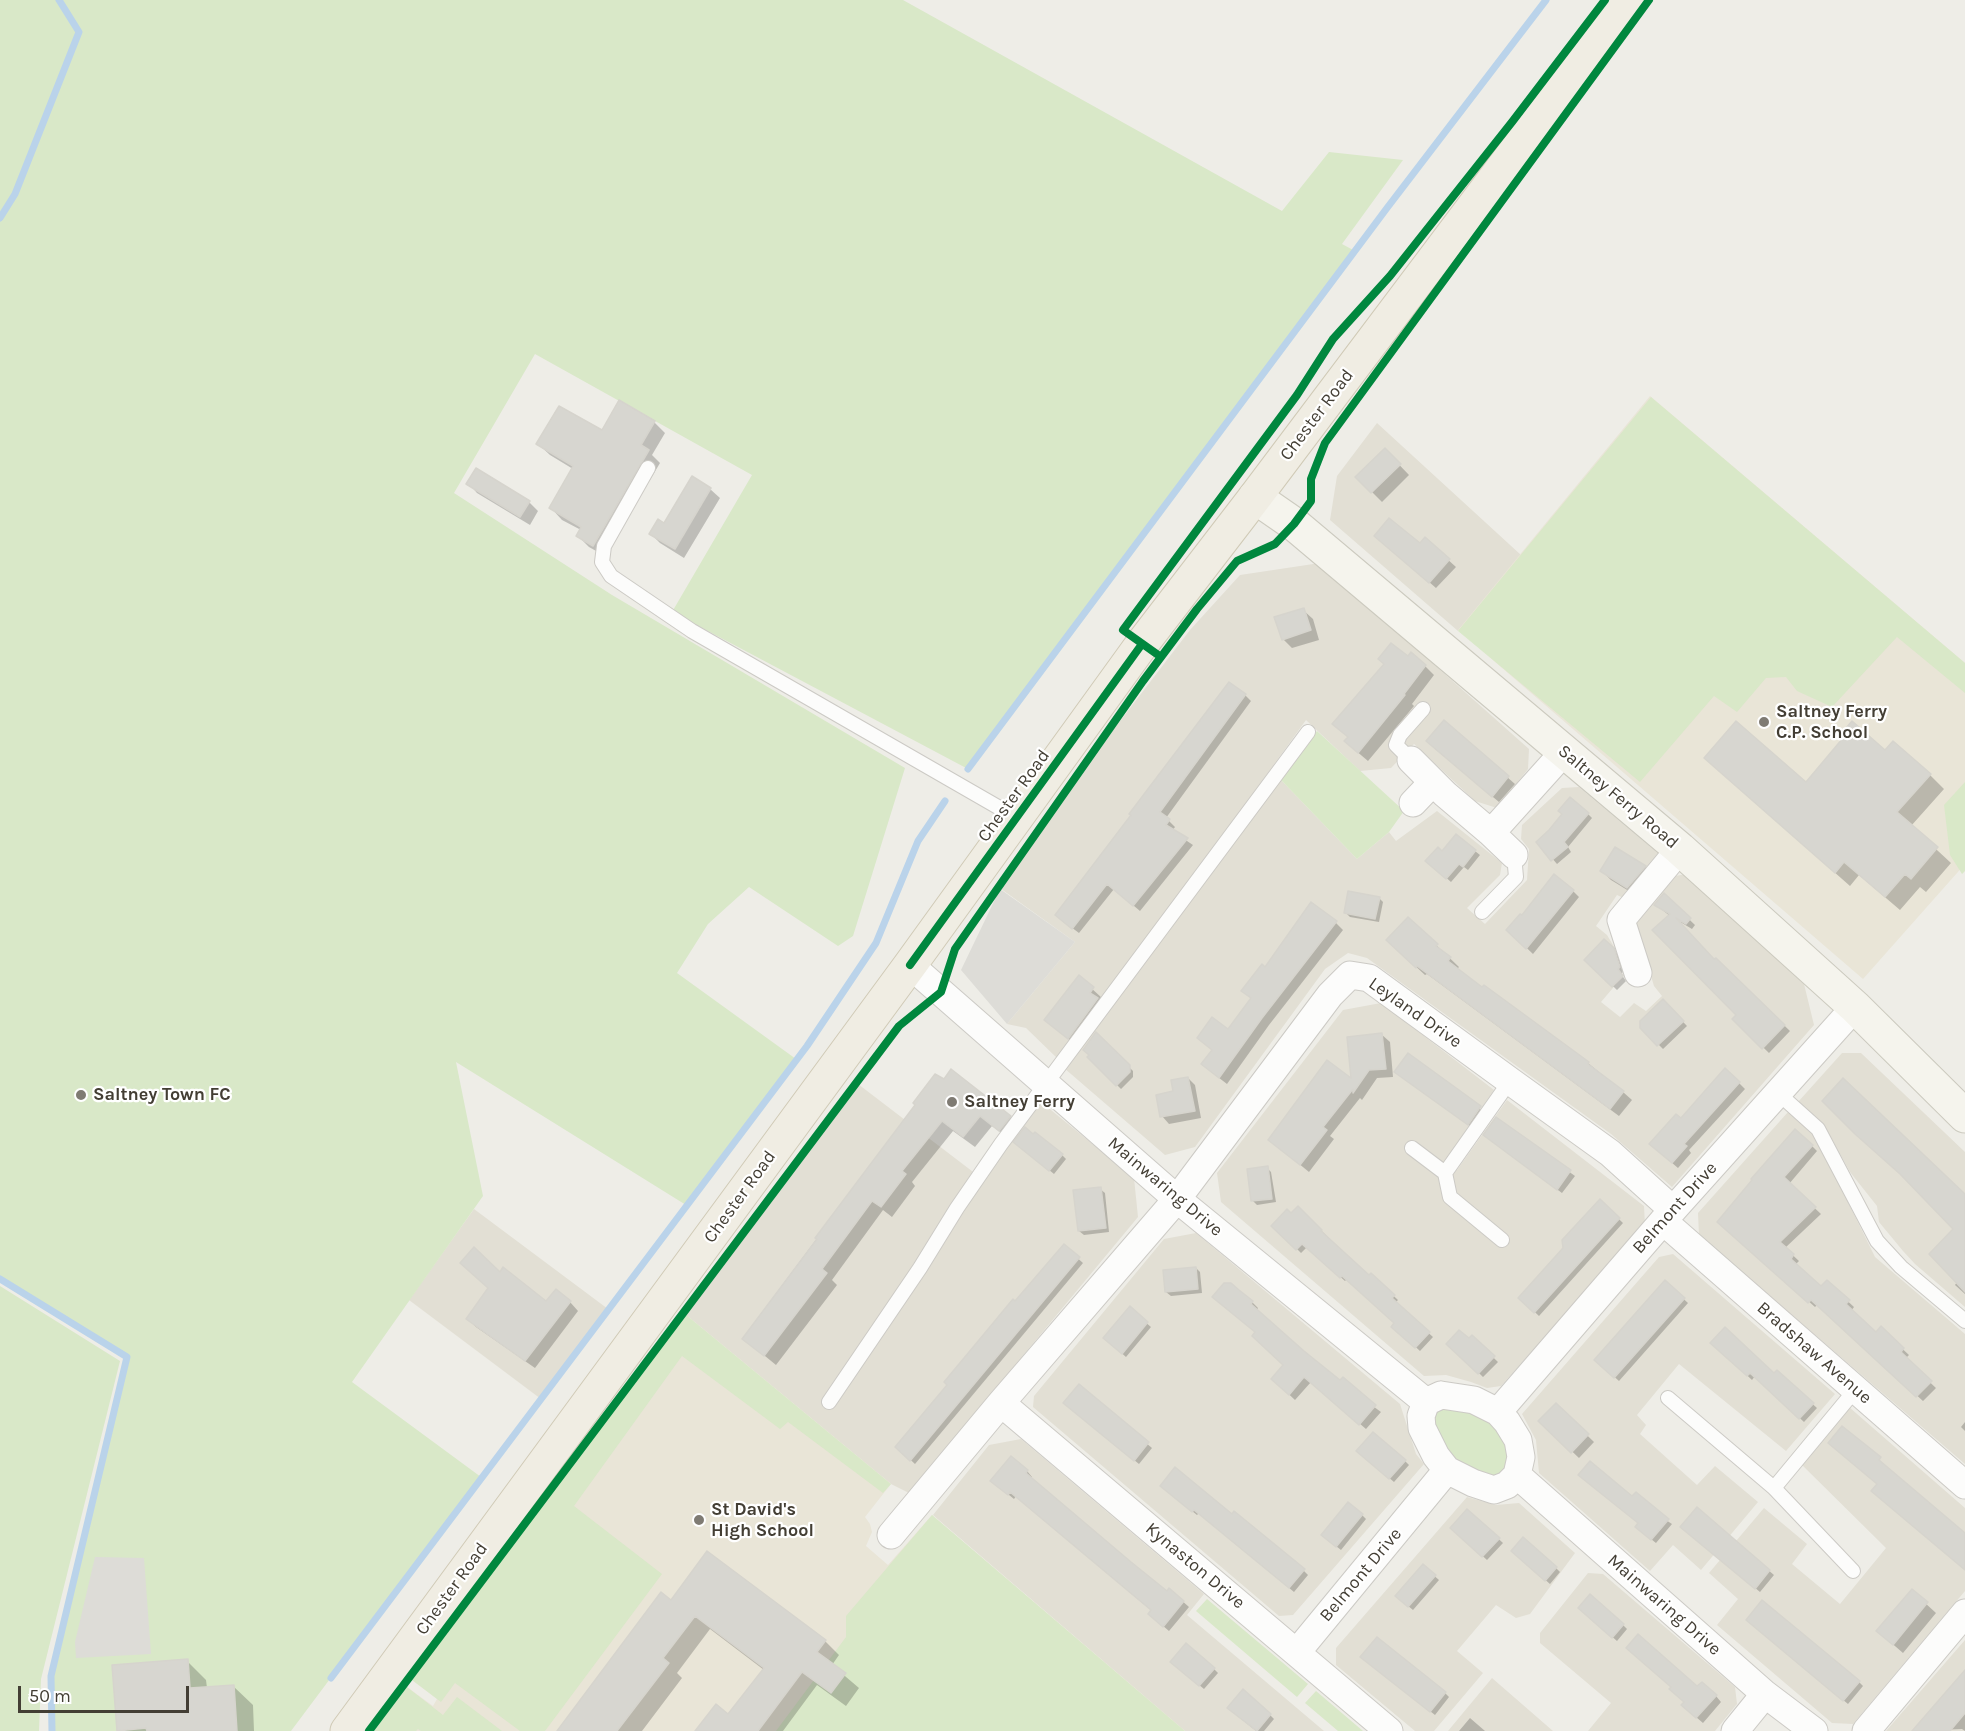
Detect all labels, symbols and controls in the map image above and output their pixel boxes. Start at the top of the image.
street label: Chester Road [1276,365,1358,465]
place label: Saltney Ferry C.P. School [1776,701,1887,744]
marker: Saltney Ferry C.P. School [1757,715,1771,729]
street label: Saltney Ferry Road [1553,740,1683,854]
street label: Chester Road [973,746,1055,846]
street label: Leyland Drive [1364,973,1466,1053]
place label: Saltney Town FC [93,1084,231,1106]
marker: Saltney Town FC [74,1088,88,1102]
place label: Saltney Ferry [964,1091,1075,1113]
marker: Saltney Ferry [945,1095,959,1109]
street label: Mainwaring Drive [1103,1133,1227,1241]
street label: Chester Road [699,1147,781,1247]
street label: Belmont Drive [1628,1158,1722,1258]
street label: Bradshaw Avenue [1752,1297,1876,1409]
place label: St David's High School [711,1499,814,1541]
marker: St David's High School [692,1513,706,1527]
street label: Kynaston Drive [1141,1518,1249,1614]
street label: Belmont Drive [1315,1524,1407,1626]
street label: Chester Road [411,1539,493,1639]
street label: Mainwaring Drive [1603,1550,1725,1660]
scale bar [21,1674,192,1712]
text: 50 m [29,1685,71,1707]

